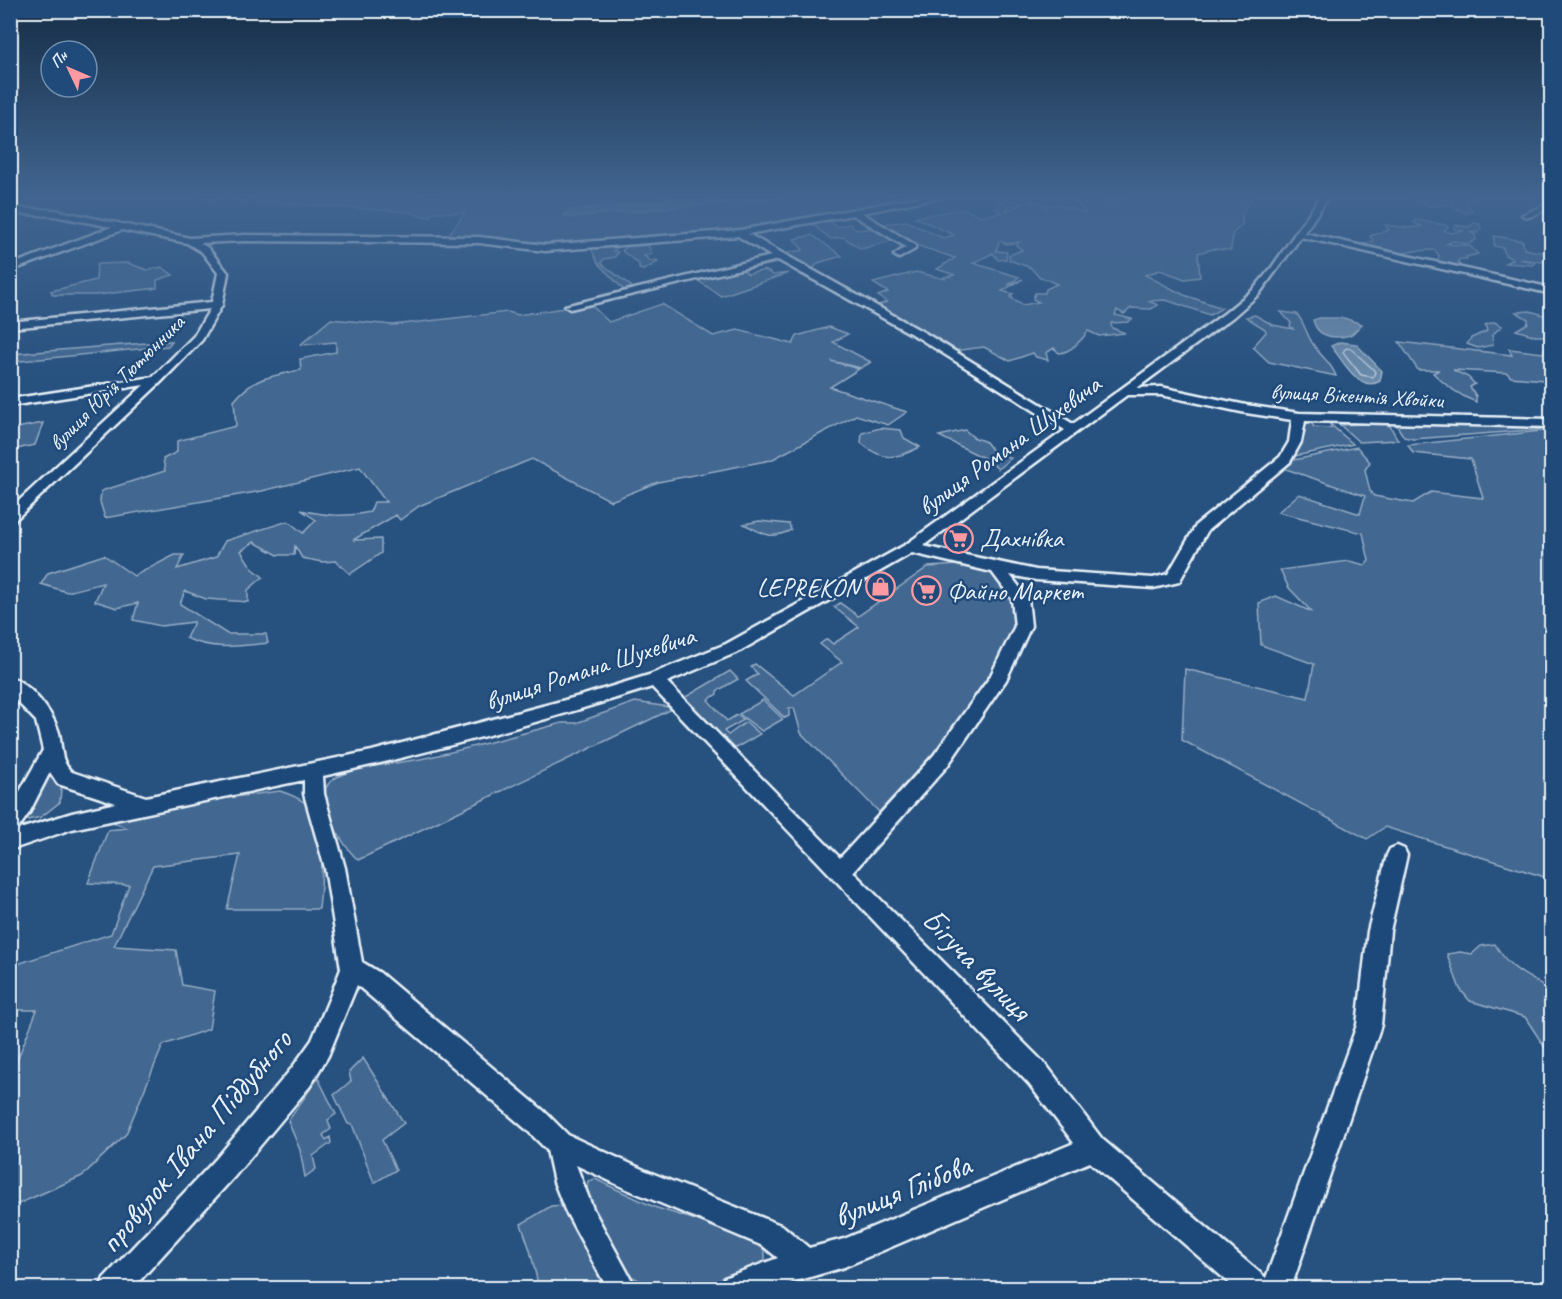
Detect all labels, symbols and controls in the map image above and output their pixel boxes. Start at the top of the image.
north arrow [39,39,99,99]
text: Пн [46,46,73,72]
street label: вулиця Юрія Тютюнника [43,308,191,457]
street label: вулиця Романа Шухевича [911,367,1109,523]
street label: вулиця Вікентія Хвойки [1270,377,1446,415]
supermarket icon: Дахнівка [943,522,975,554]
place label: Дахнівка [980,522,1065,555]
place label: LEPREKON [757,571,863,604]
shop icon: LEPREKON [864,571,896,603]
supermarket icon: Файно Маркет [910,575,942,607]
place label: Файно Маркет [947,575,1084,608]
street label: вулиця Романа Шухевича [481,619,701,718]
street label: Бігуча вулиця [913,899,1042,1031]
street label: провулок Івана Піддубного [90,1020,302,1262]
street label: вулиця Глібова [827,1144,979,1237]

